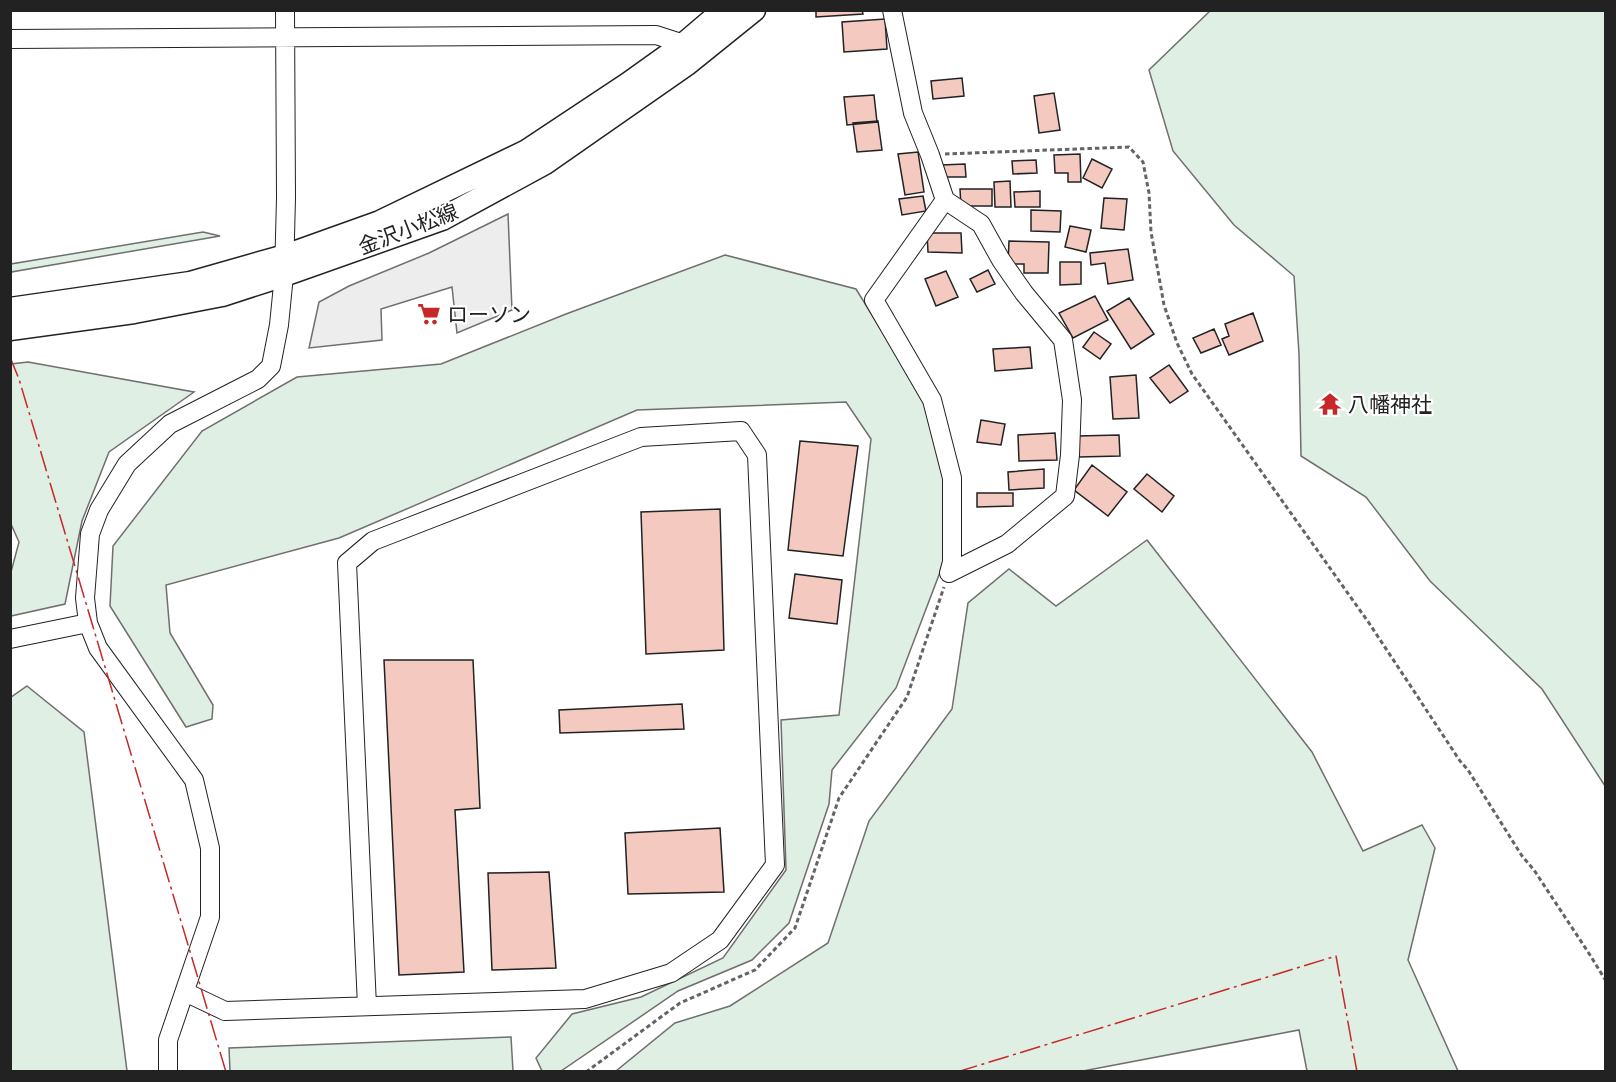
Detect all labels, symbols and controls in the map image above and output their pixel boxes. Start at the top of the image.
street label: 金沢小松線 [355,199,461,259]
supermarket icon: ローソン [416,301,442,327]
place label: ローソン [447,302,531,327]
temple icon: 八幡神社 [1317,391,1343,417]
place label: 八幡神社 [1348,392,1432,417]

